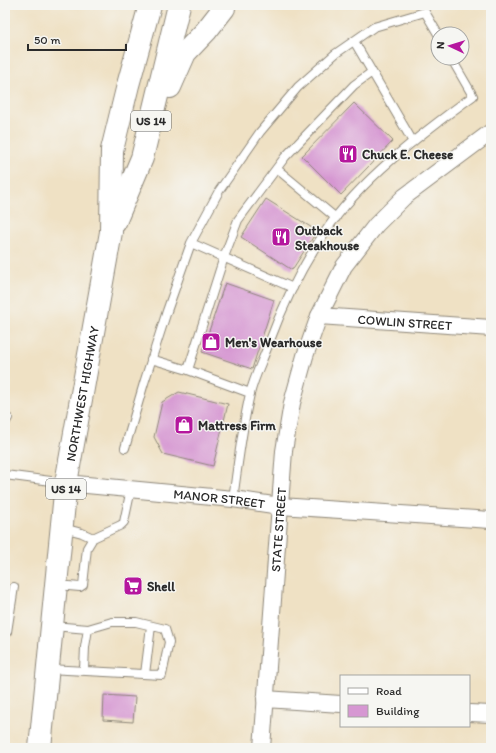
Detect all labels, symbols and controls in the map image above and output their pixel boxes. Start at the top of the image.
scale bar [28,26,126,52]
north arrow [430,26,470,66]
text: 50 m [34,33,60,47]
text: N [434,41,447,50]
road number: US 14 [131,111,171,131]
restaurant icon: Chuck E. Cheese [337,143,359,165]
place label: Chuck E. Cheese [362,147,453,162]
place label: Outback Steakhouse [295,223,359,253]
restaurant icon: Outback Steakhouse [270,226,292,248]
street label: COWLIN STREET [357,311,453,333]
street label: NORTHWEST HIGHWAY [63,324,102,463]
shop icon: Men's Wearhouse [200,331,222,353]
place label: Men's Wearhouse [225,335,322,350]
shop icon: Mattress Firm [173,414,195,436]
place label: Mattress Firm [198,418,276,433]
road number: US 14 [46,479,86,499]
street label: MANOR STREET [173,486,267,511]
street label: STATE STREET [268,486,289,572]
supermarket icon: Shell [122,575,144,597]
place label: Shell [147,579,175,594]
legend [340,675,470,727]
text: Road [376,684,402,698]
text: Building [376,704,420,718]

